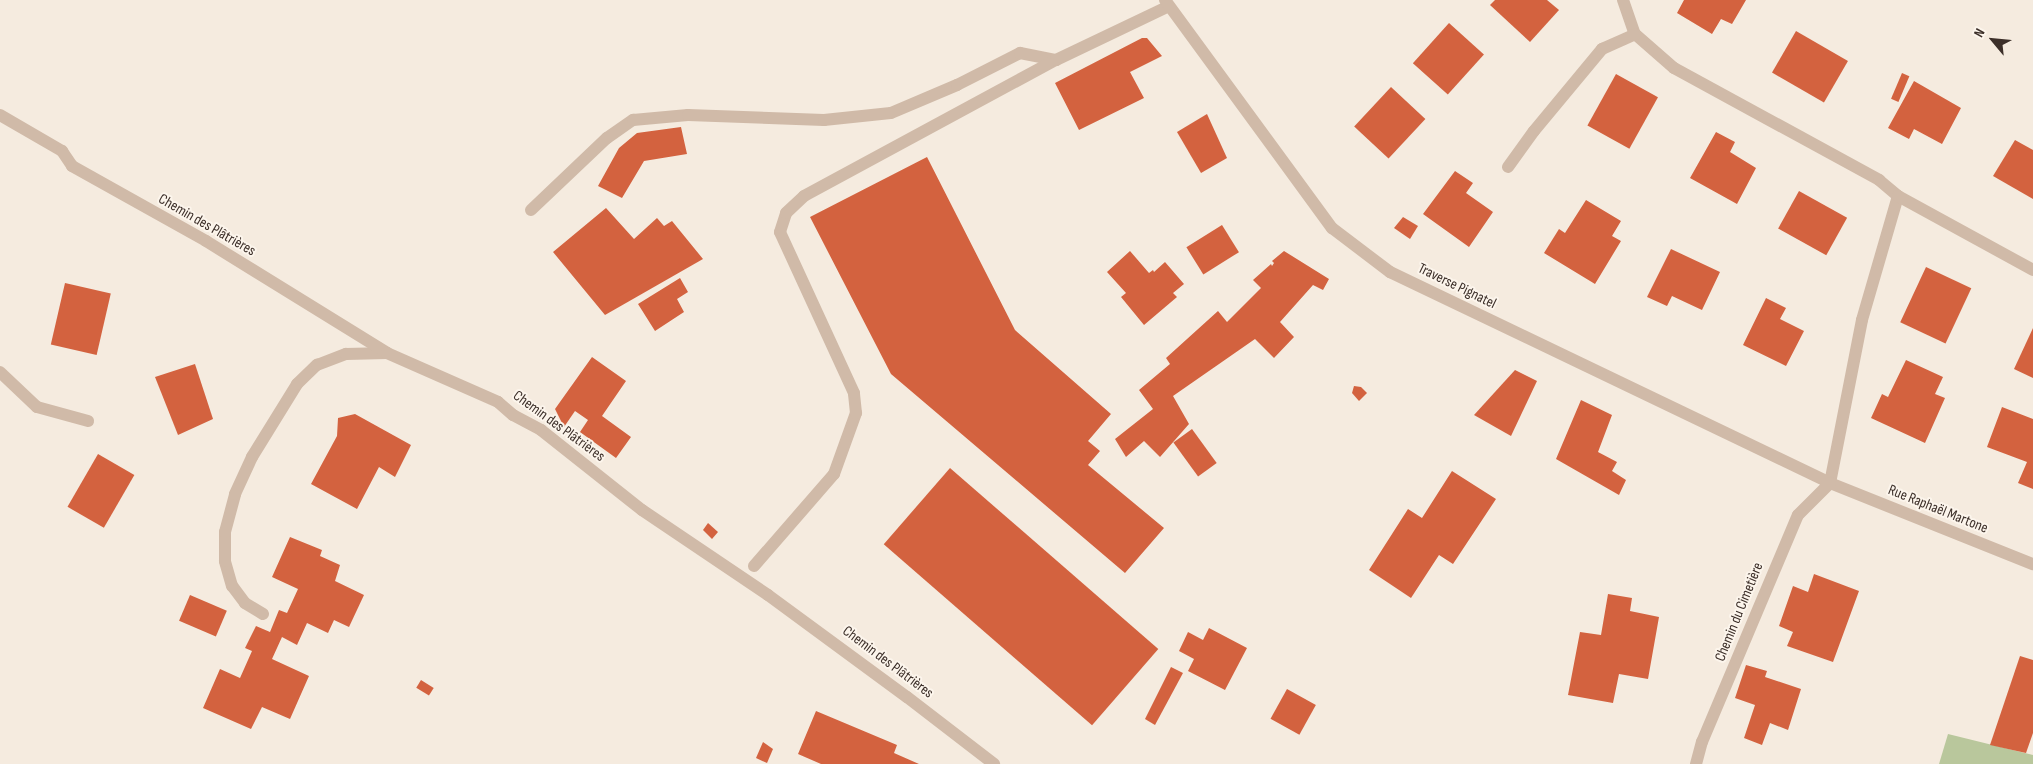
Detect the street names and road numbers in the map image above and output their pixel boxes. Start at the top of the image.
street label: Chemin des Plâtrières [155,190,259,260]
street label: Traverse Pignatel [1415,259,1499,313]
street label: Chemin des Plâtrières [510,387,608,465]
street label: Rue Raphaël Martone [1885,481,1991,537]
street label: Chemin du Cimetière [1711,560,1767,664]
street label: Chemin des Plâtrières [839,622,937,702]

